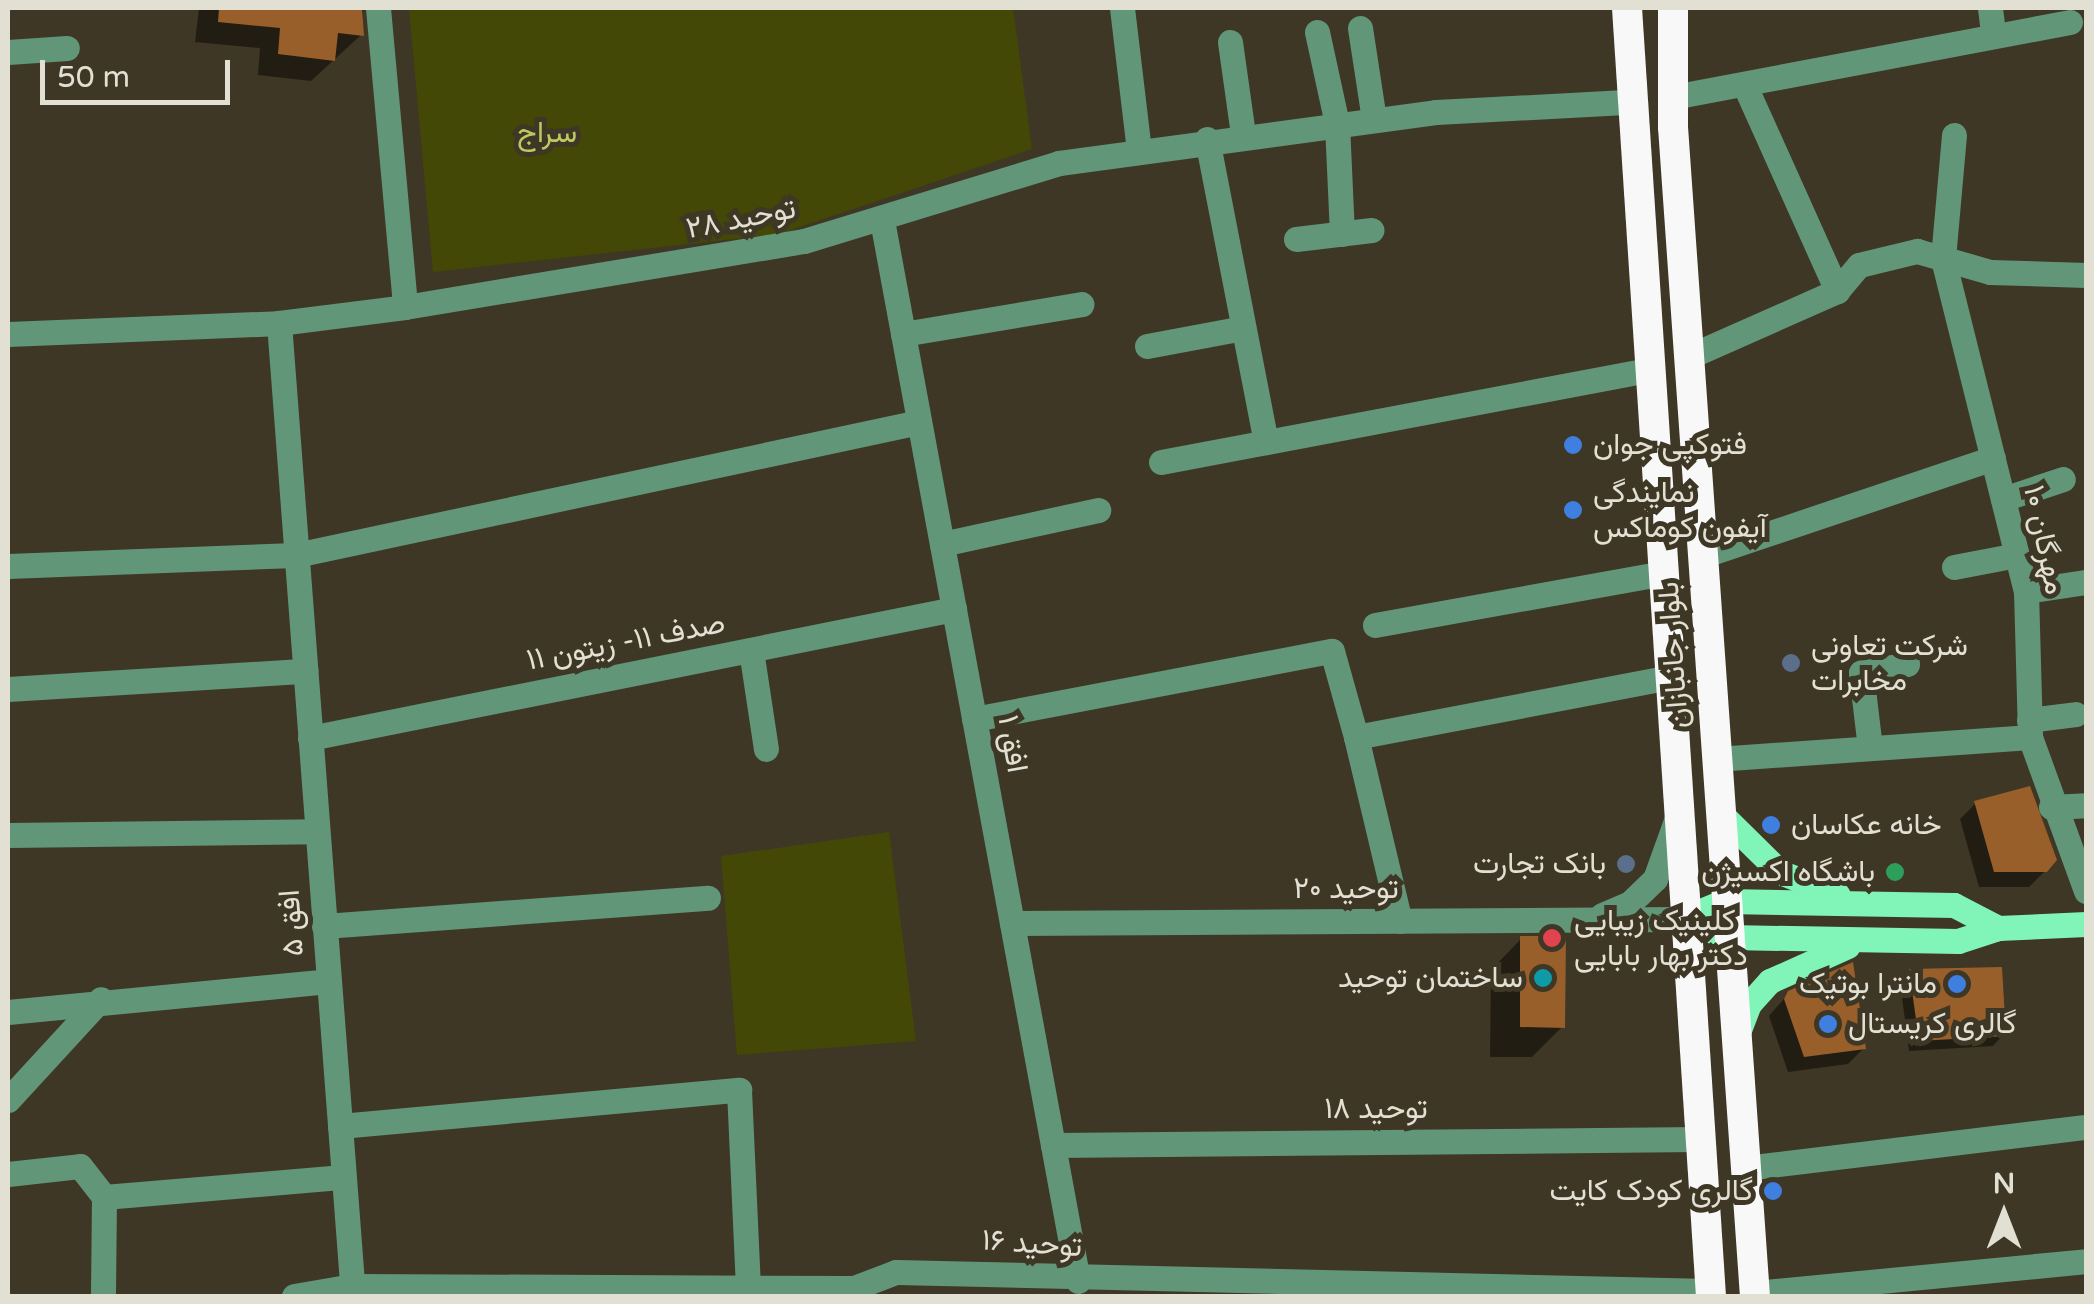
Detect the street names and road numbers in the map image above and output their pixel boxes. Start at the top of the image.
street label: توحید ۲۸ [683,191,799,247]
street label: مهرگان ۱۰ [2015,482,2073,598]
street label: بلوار جانبازان [1651,580,1697,730]
street label: صدف ۱۱- زیتون ۱۱ [524,605,728,679]
street label: افق ۱ [989,712,1035,776]
street label: توحید ۲۰ [1293,871,1399,907]
street label: افق ۵ [272,888,312,958]
street label: توحید ۱۸ [1324,1091,1428,1127]
street label: توحید ۱۶ [981,1223,1083,1265]

